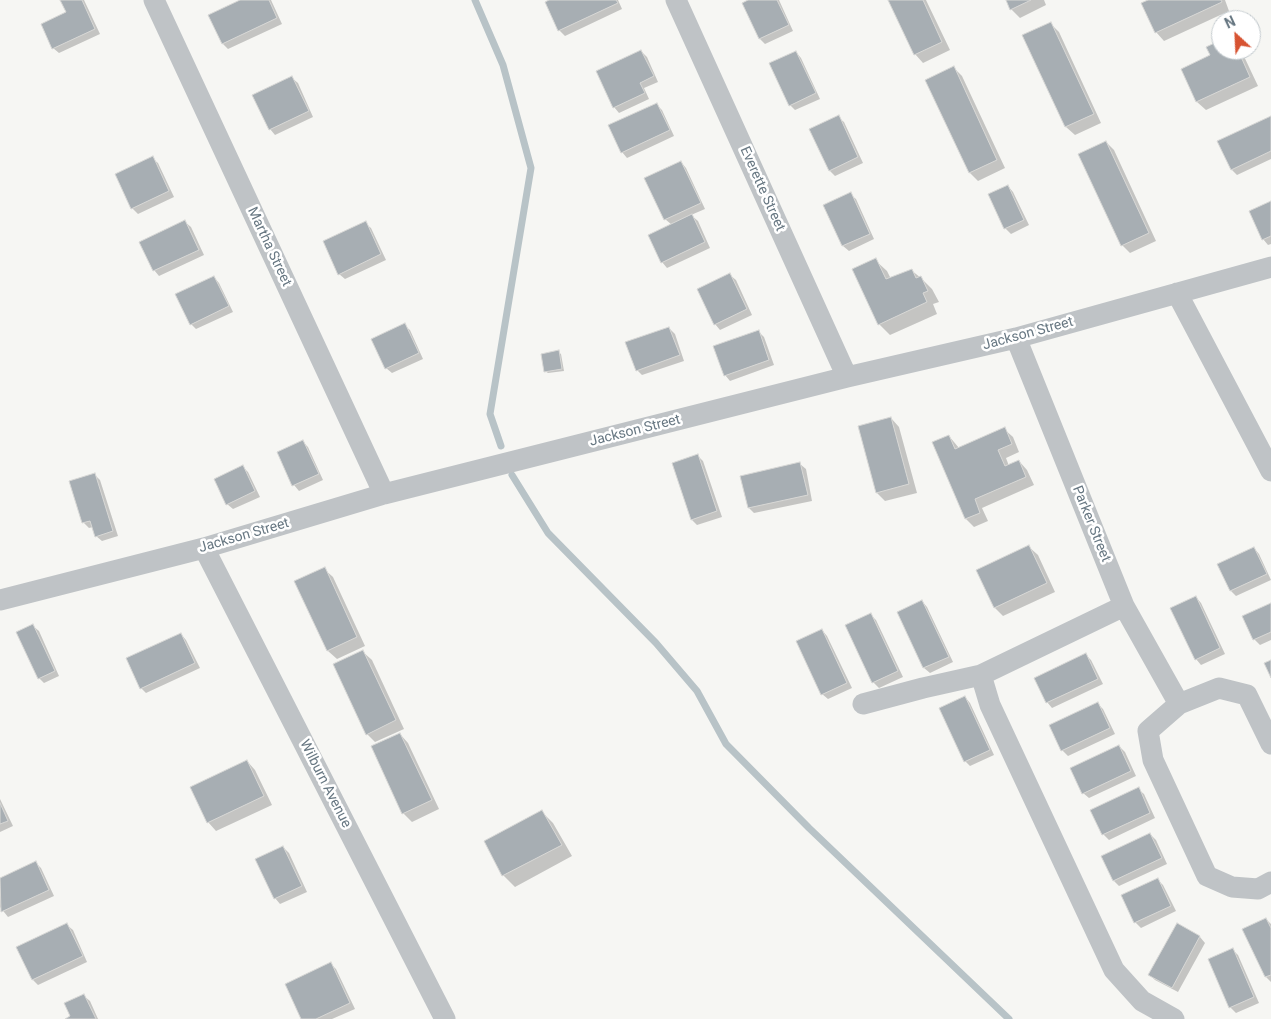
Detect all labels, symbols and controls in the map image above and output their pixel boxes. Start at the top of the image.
north arrow [1211,10,1261,60]
text: N [1222,13,1238,32]
street label: Everette Street [736,144,788,234]
street label: Martha Street [243,205,295,289]
street label: Jackson Street [981,314,1075,354]
street label: Jackson Street [588,412,682,450]
street label: Parker Street [1068,483,1114,565]
street label: Jackson Street [197,515,291,557]
street label: Wilburn Avenue [296,737,354,831]

